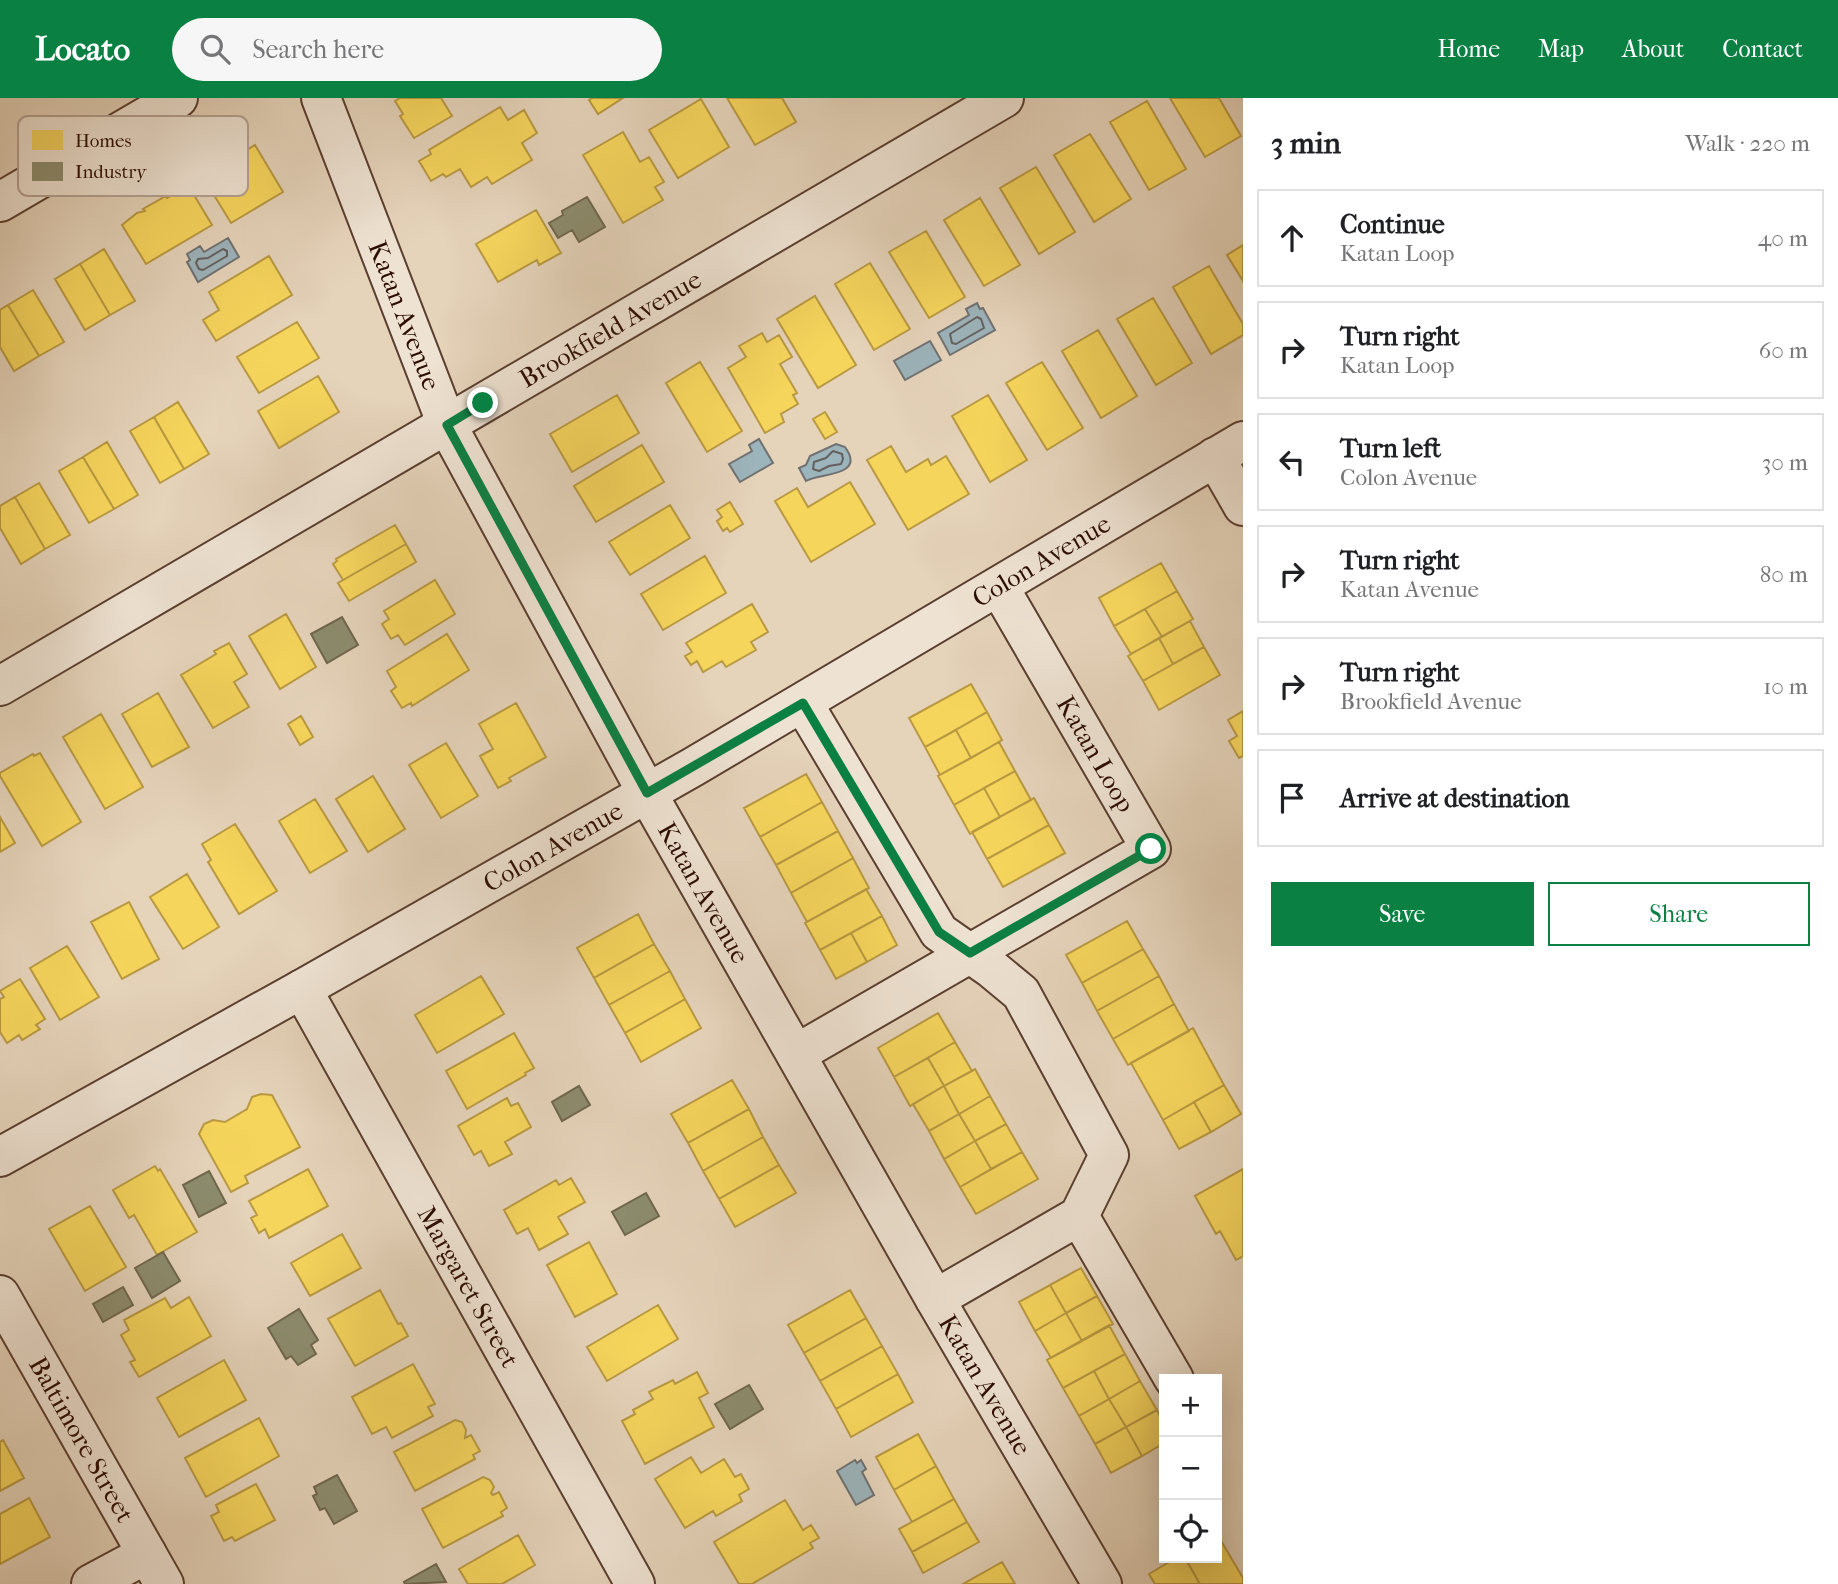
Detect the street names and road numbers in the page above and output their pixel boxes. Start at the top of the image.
street label: Katan Avenue [362,237,447,395]
street label: Brookfield Avenue [514,264,707,394]
street label: Colon Avenue [967,508,1116,614]
street label: Katan Loop [1050,690,1141,818]
street label: Colon Avenue [478,795,628,899]
street label: Katan Avenue [651,817,756,969]
street label: Margaret Street [411,1201,526,1374]
street label: Katan Avenue [932,1309,1038,1461]
street label: Baltimore Street [22,1351,141,1529]

